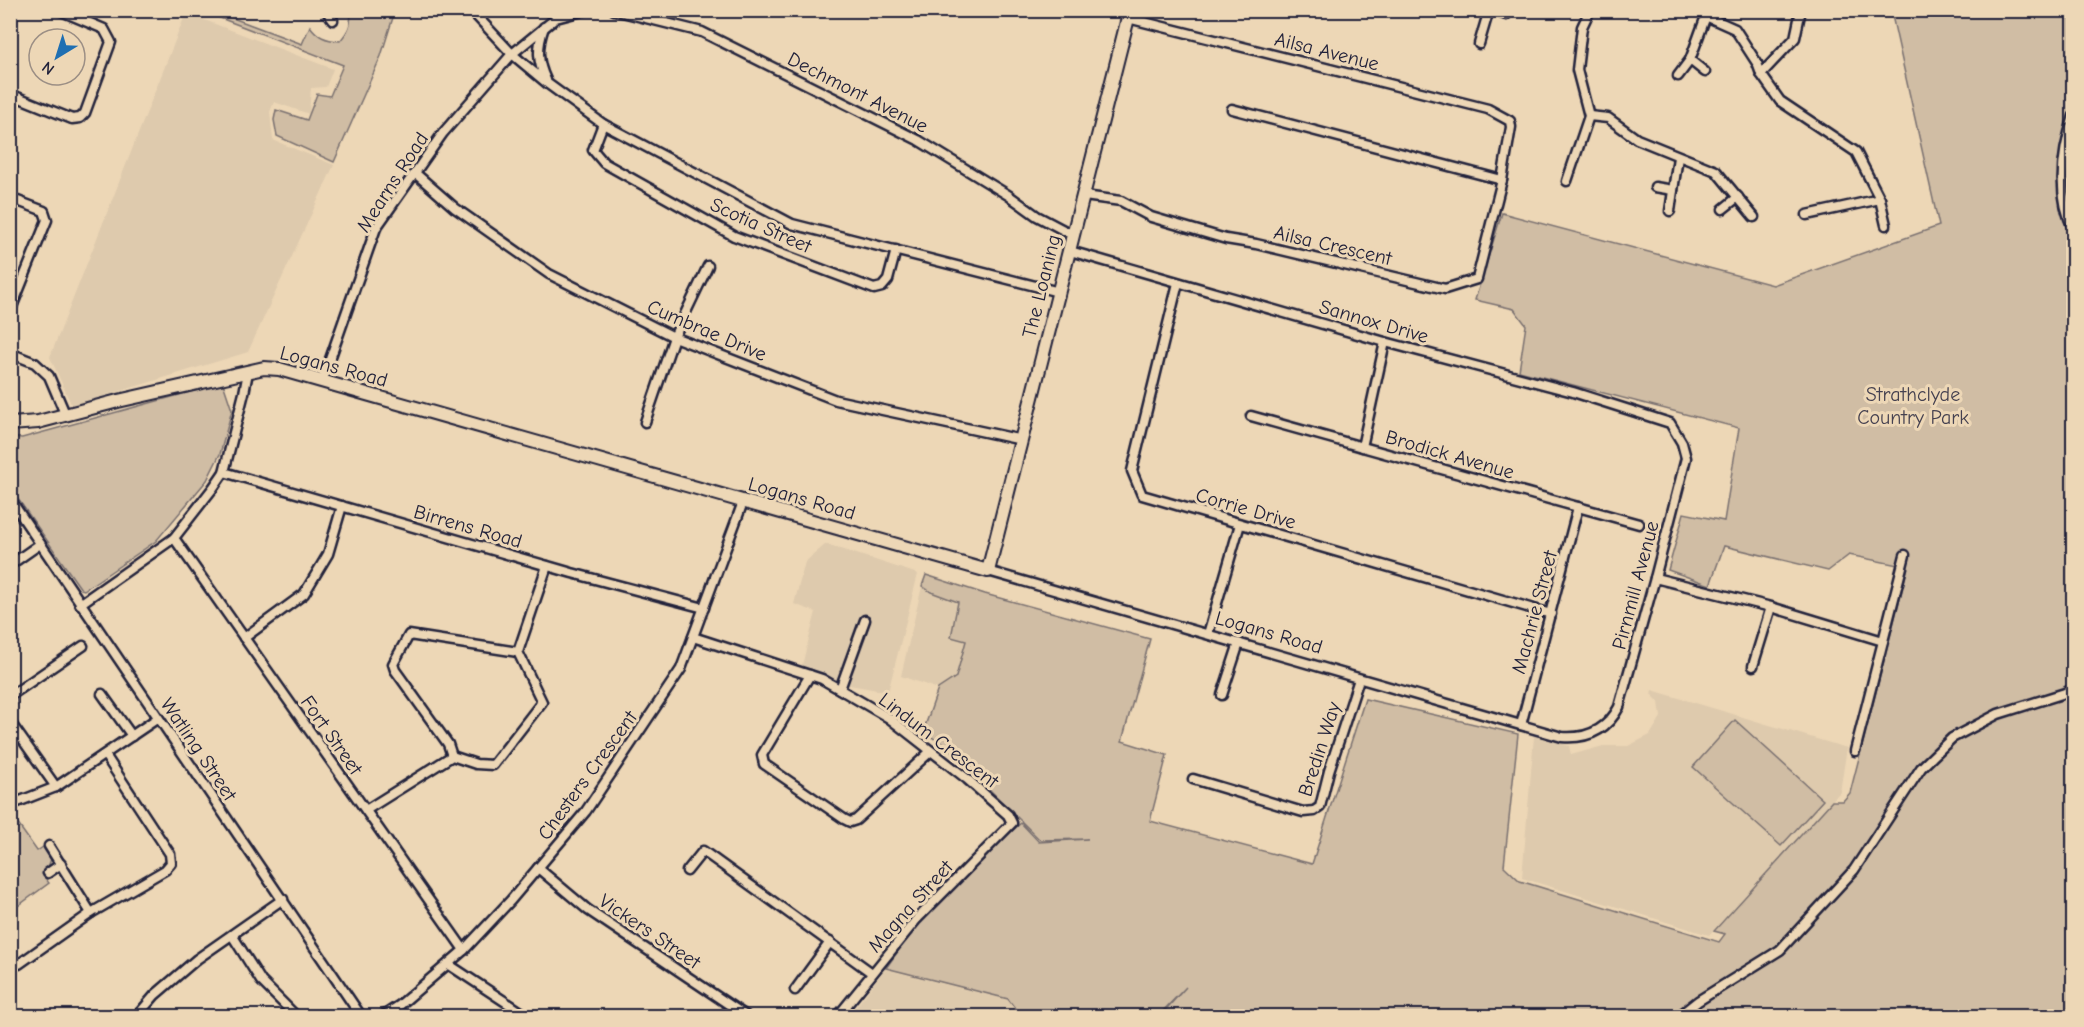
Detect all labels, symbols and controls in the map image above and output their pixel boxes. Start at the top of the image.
north arrow [27,27,87,87]
street label: Ailsa Avenue [1272,27,1381,76]
street label: Dechmont Avenue [784,47,932,138]
text: N [39,58,58,78]
street label: Mearns Road [352,128,433,236]
street label: Scotia Street [707,193,816,259]
street label: Ailsa Crescent [1272,221,1395,271]
street label: The Loaning [1018,232,1065,340]
street label: Cumbrae Drive [644,295,770,366]
street label: Sannox Drive [1317,295,1431,348]
street label: Logans Road [278,341,390,392]
park label: Strathclyde Country Park [1857,383,1969,429]
street label: Brodick Avenue [1383,425,1517,484]
street label: Logans Road [746,472,858,525]
street label: Corrie Drive [1193,483,1299,534]
street label: Birrens Road [411,500,525,553]
street label: Pirnmill Avenue [1607,518,1664,652]
street label: Machrie Street [1507,547,1562,676]
street label: Logans Road [1213,606,1325,659]
street label: Lindum Crescent [874,688,1004,794]
street label: Fort Street [296,691,368,780]
street label: Watling Street [156,693,242,806]
street label: Bredin Way [1293,699,1346,799]
street label: Chesters Crescent [533,705,643,844]
street label: Magna Street [863,855,959,957]
street label: Vickers Street [595,889,706,974]

